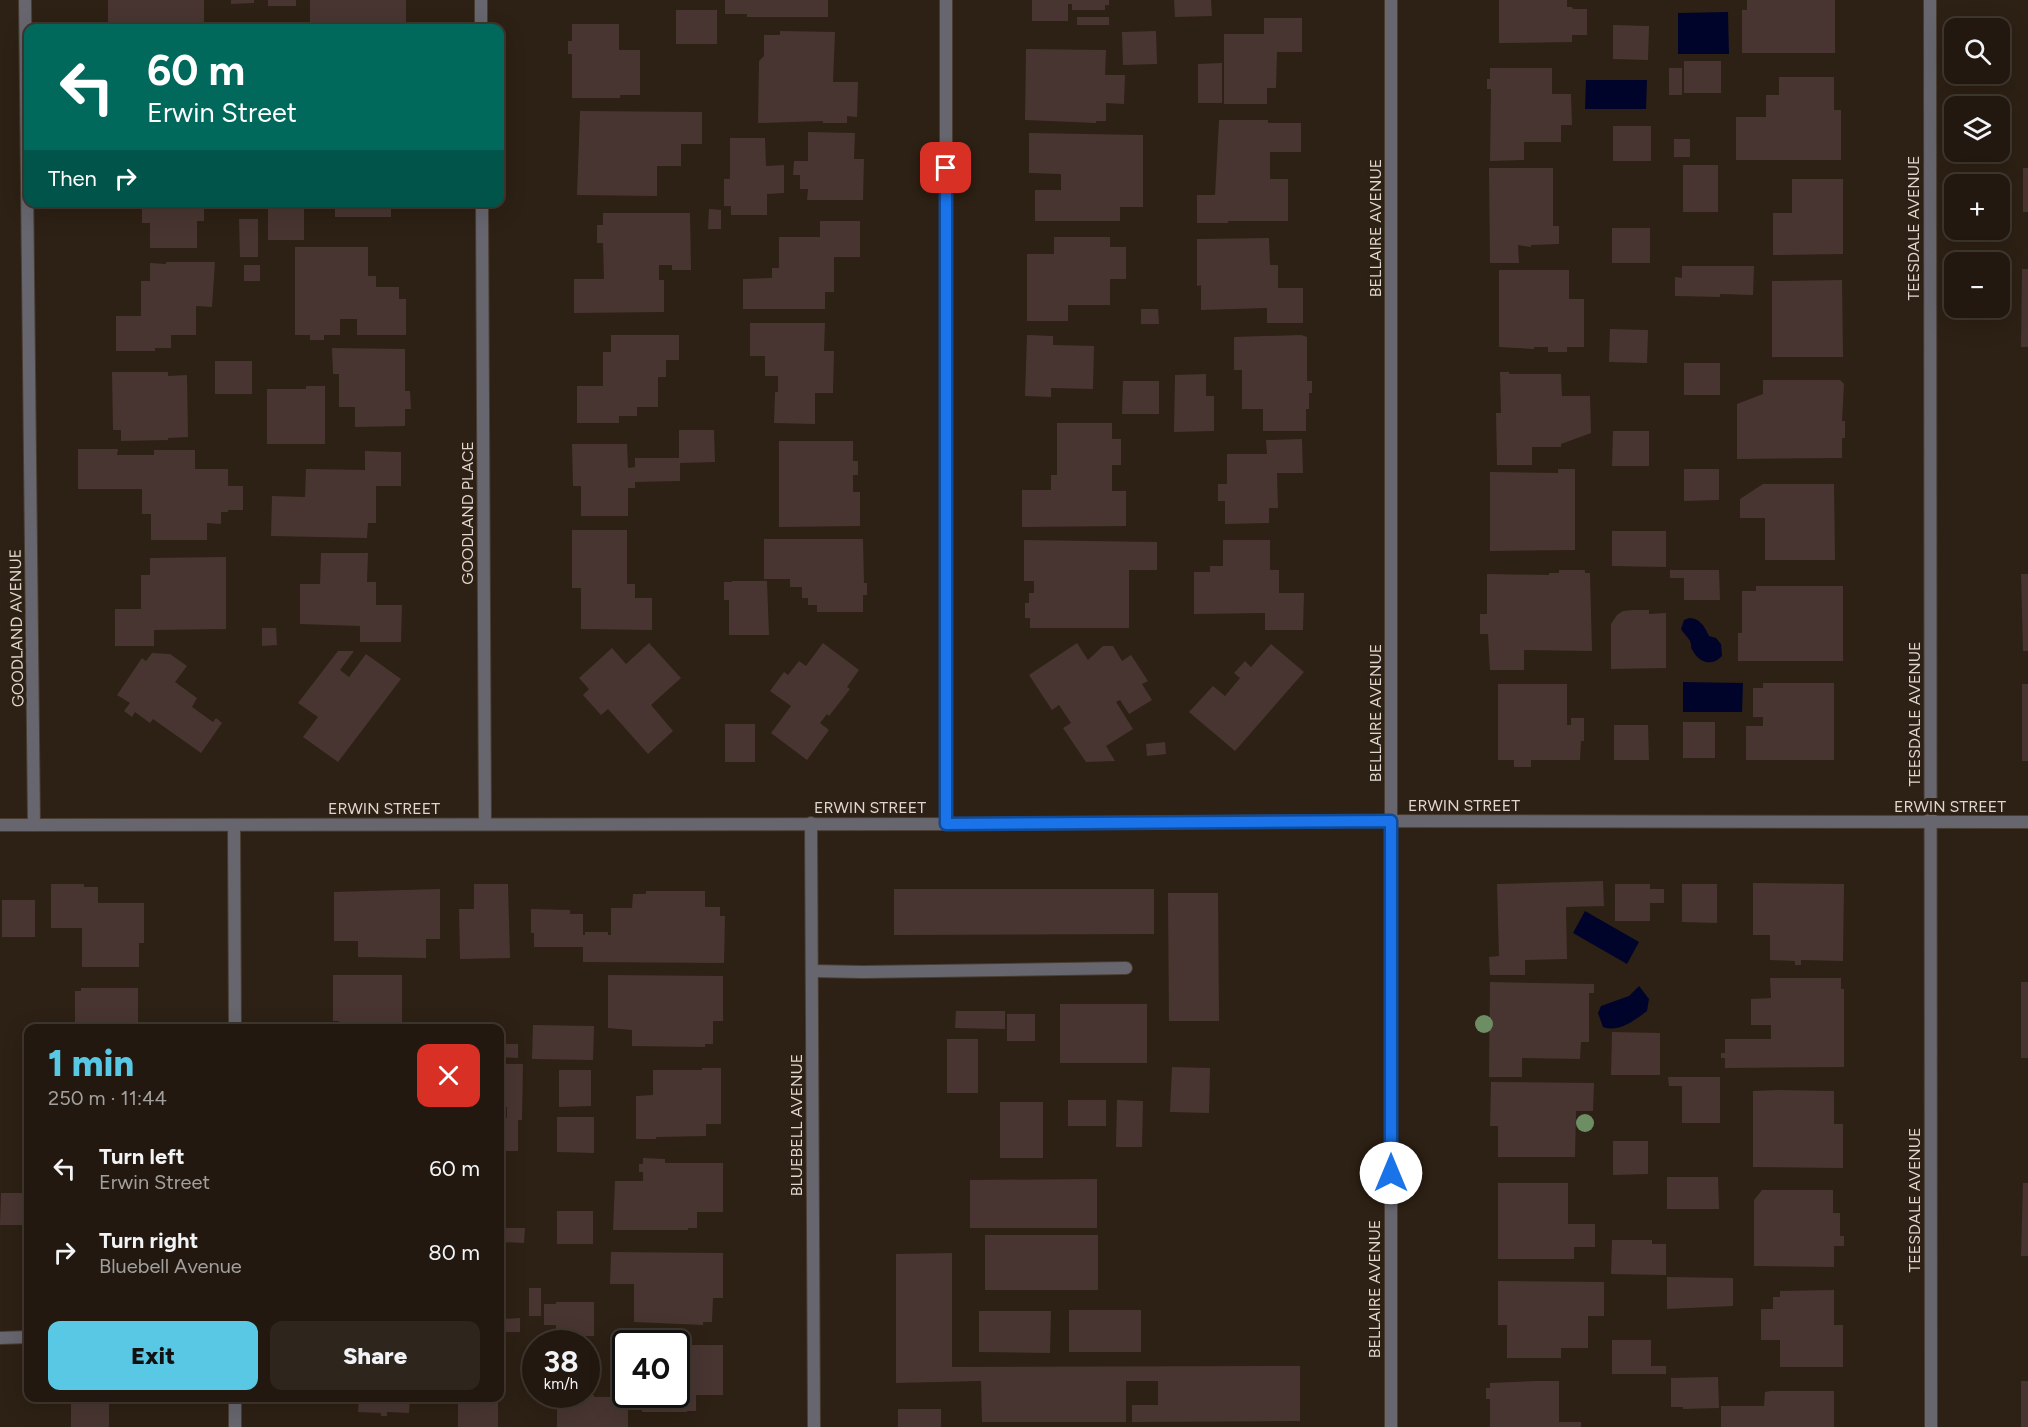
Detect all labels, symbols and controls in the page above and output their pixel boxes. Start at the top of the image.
map controls [1944,18,2010,318]
button: search [1944,18,2010,84]
text: 60 m [147,45,245,96]
icon: left [48,48,126,126]
text: Erwin Street [147,96,297,129]
button: layers [1944,96,2010,162]
pin [920,142,971,193]
icon: arrive [929,151,962,184]
street label: TEESDALE AVENUE [1904,155,1923,301]
street label: BELLAIRE AVENUE [1366,159,1385,297]
icon: right [109,162,142,195]
text: Then [48,165,97,192]
button: + [1944,174,2010,240]
button: − [1944,252,2010,318]
street label: GOODLAND PLACE [458,441,477,585]
street label: GOODLAND AVENUE [6,549,27,707]
street label: TEESDALE AVENUE [1905,641,1924,787]
street label: BELLAIRE AVENUE [1366,644,1385,782]
street label: ERWIN STREET [1408,796,1520,815]
street label: ERWIN STREET [1894,797,2006,816]
street label: ERWIN STREET [814,798,926,817]
street label: ERWIN STREET [328,799,440,818]
text: 1 min [48,1042,134,1085]
button: close [417,1044,480,1107]
street label: BLUEBELL AVENUE [787,1054,806,1196]
text: 250 m · 11:44 [48,1086,167,1110]
street label: TEESDALE AVENUE [1905,1127,1924,1273]
position arrow [1359,1141,1423,1205]
text: Turn left [99,1143,185,1170]
icon: left [48,1152,81,1185]
text: 60 m [429,1155,480,1182]
text: Erwin Street [99,1170,210,1194]
street label: BELLAIRE AVENUE [1365,1220,1384,1358]
text: Turn right [99,1227,198,1254]
icon: right [48,1236,81,1269]
text: 80 m [428,1239,480,1266]
text: Bluebell Avenue [99,1254,242,1278]
button: Exit [48,1321,258,1390]
button: Share [270,1321,480,1390]
speed limit sign: 40 [612,1330,690,1408]
text: 38 [543,1343,579,1380]
text: km/h [544,1375,578,1393]

